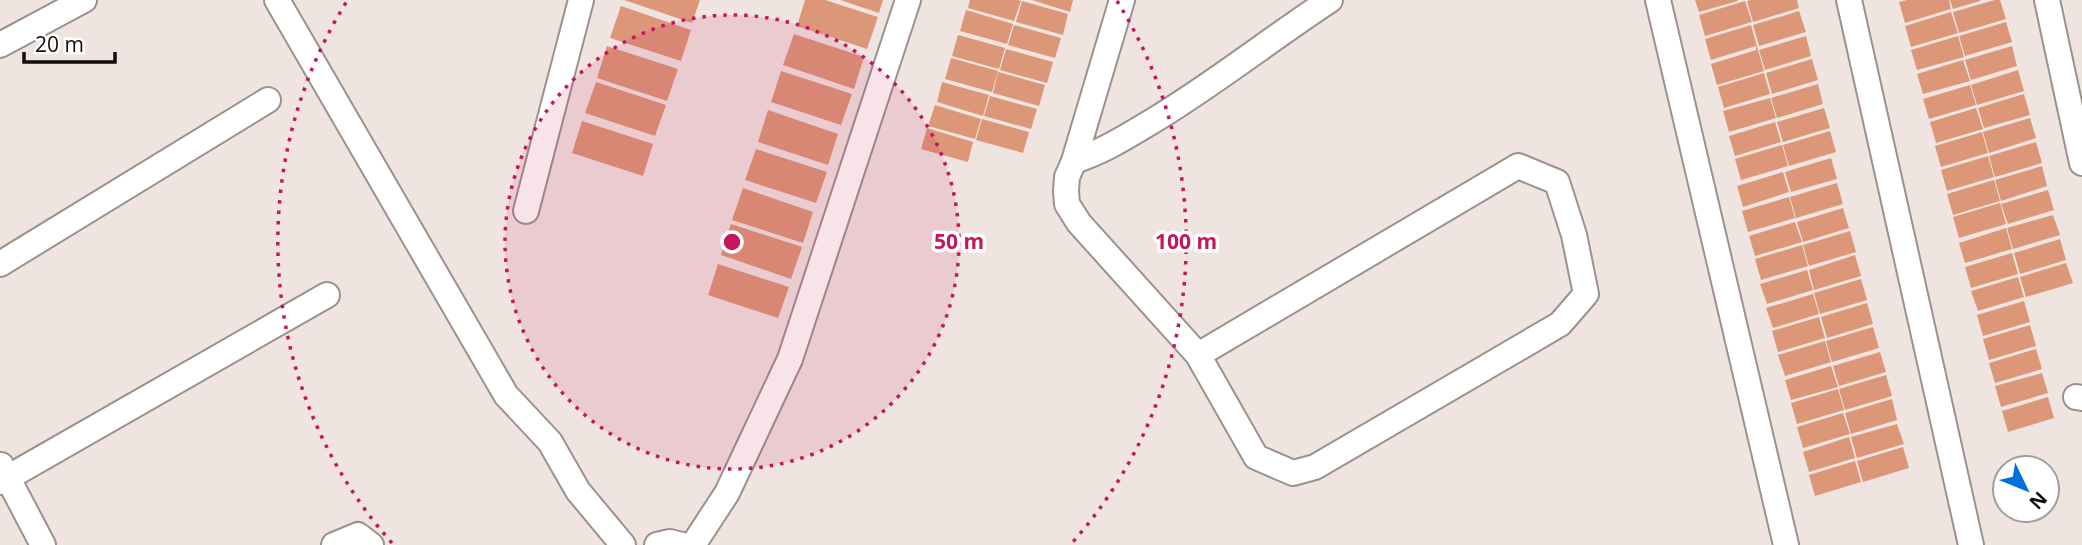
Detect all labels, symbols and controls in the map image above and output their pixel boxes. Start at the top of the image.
scale bar [24,21,116,65]
text: 20 m [35,30,84,58]
text: 50 m [934,227,984,255]
text: 100 m [1155,227,1217,255]
centre of rings [720,230,744,254]
north arrow [1991,454,2061,524]
text: N [2024,486,2053,515]

